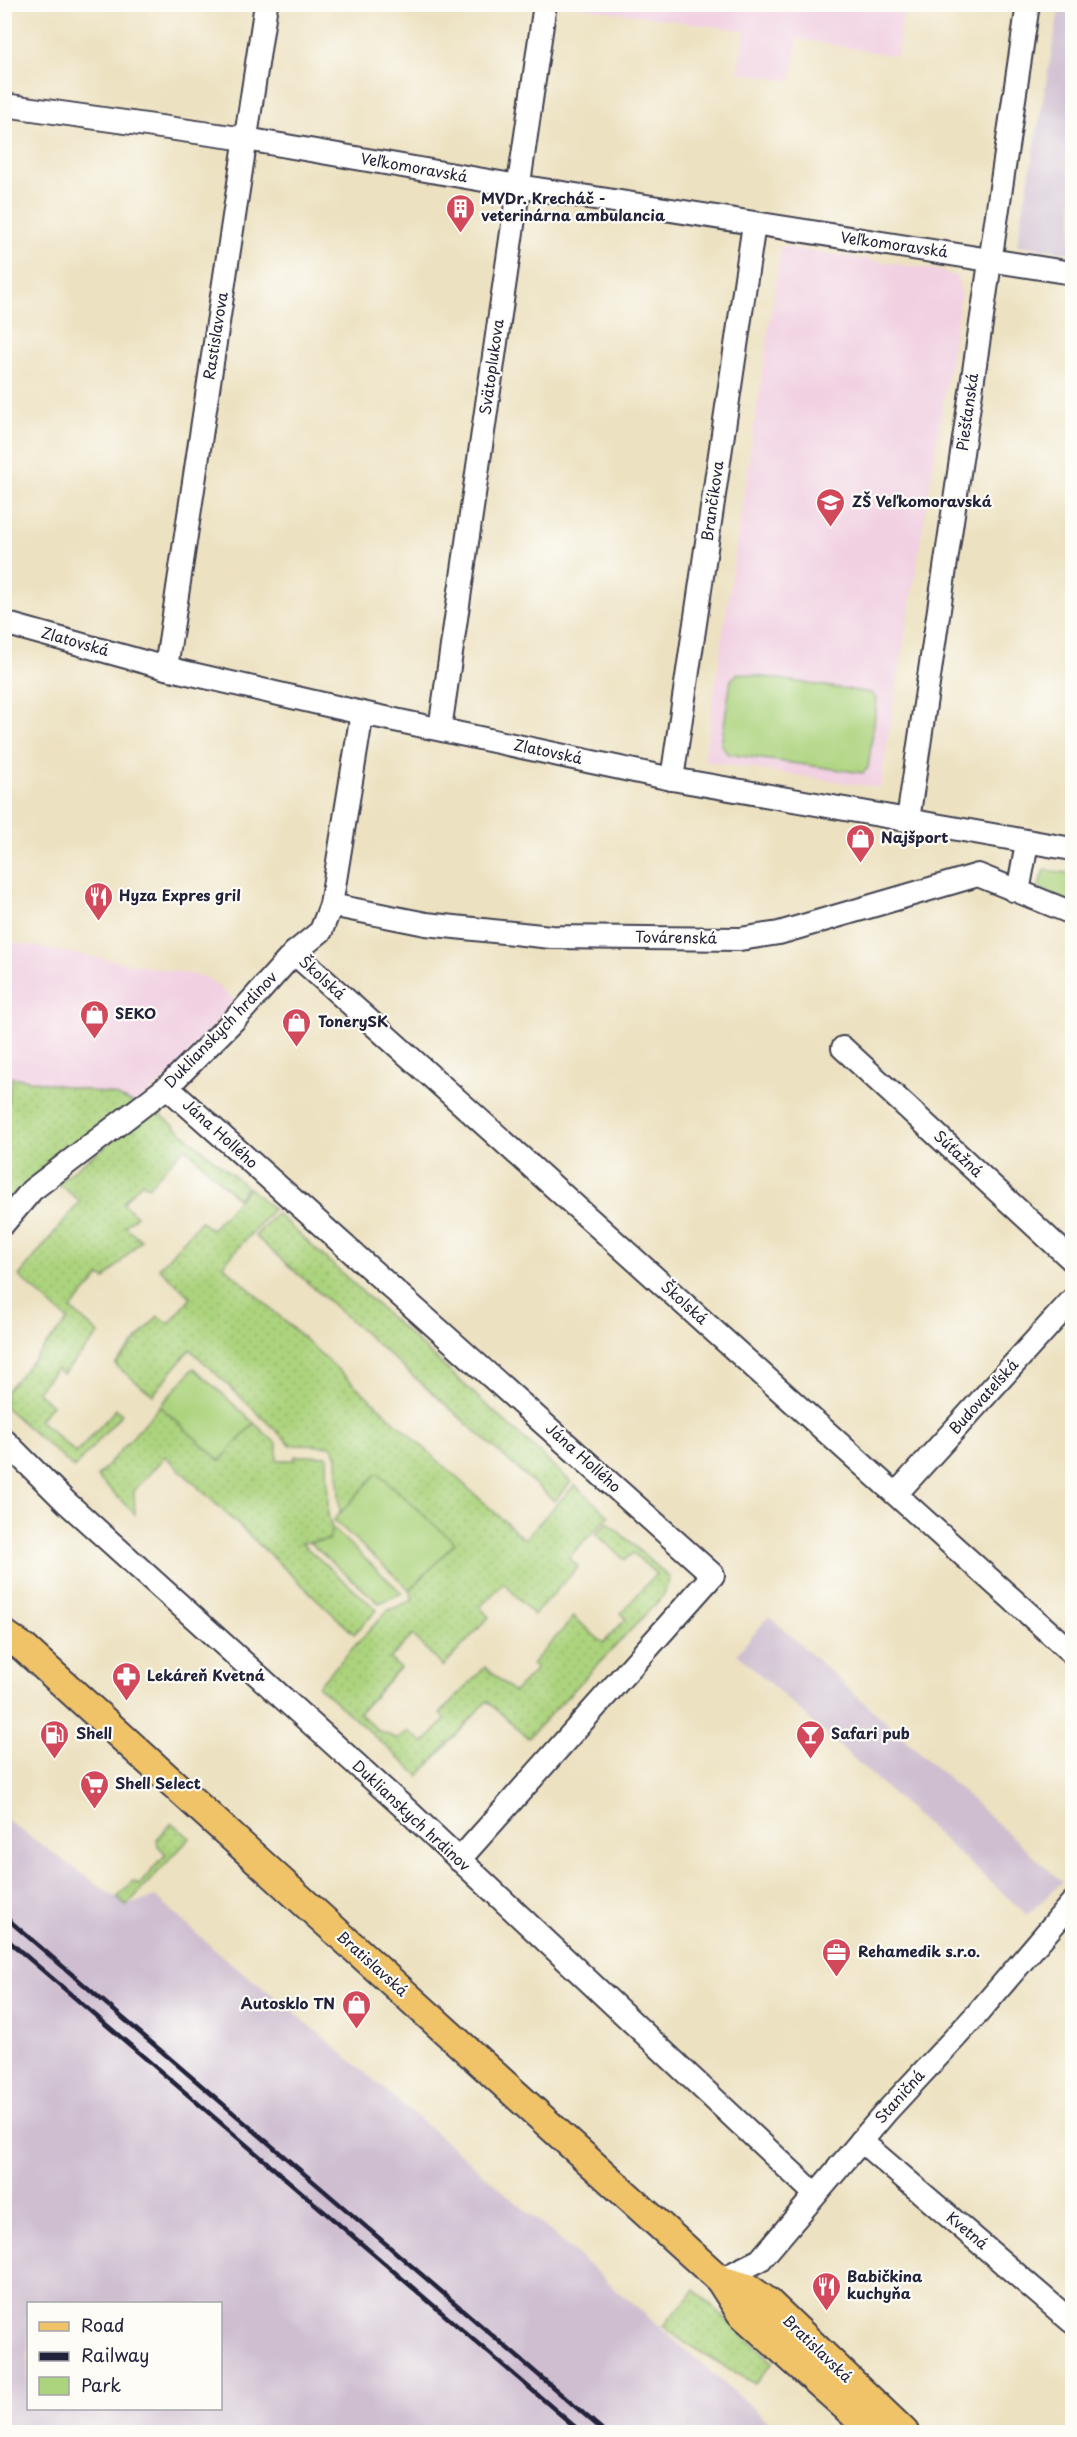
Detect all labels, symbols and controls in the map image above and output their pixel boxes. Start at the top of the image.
street label: Veľkomoravská [359,146,470,187]
place label: MVDr. Krecháč - veterinárna ambulancia [481,186,666,226]
building icon: MVDr. Krecháč - veterinárna ambulancia [444,192,476,234]
street label: Veľkomoravská [839,225,950,263]
street label: Rastislavova [196,289,233,381]
street label: Svätoplukova [472,317,509,416]
street label: Piešťanská [950,371,983,452]
street label: Brančíkova [695,458,729,542]
school or university icon: ZŠ Veľkomoravská [815,486,847,528]
place label: ZŠ Veľkomoravská [852,489,992,512]
street label: Zlatovská [39,620,113,661]
street label: Zlatovská [512,732,585,769]
shop icon: Najšport [844,822,876,864]
place label: Najšport [881,825,949,848]
restaurant icon: Hyza Expres gril [82,880,114,922]
place label: Hyza Expres gril [119,883,241,906]
street label: Továrenská [635,924,718,949]
street label: Školská [294,950,352,1005]
street label: Duklianskych hrdinov [158,965,282,1092]
shop icon: SEKO [78,998,110,1040]
place label: SEKO [115,1001,156,1024]
shop icon: TonerySK [281,1006,313,1048]
place label: TonerySK [318,1009,388,1032]
street label: Jána Hollého [178,1093,264,1173]
street label: Súťažná [929,1124,989,1182]
street label: Školská [656,1275,714,1330]
street label: Budovateľská [943,1353,1023,1439]
street label: Jána Hollého [541,1417,627,1497]
pharmacy icon: Lekáreň Kvetná [110,1660,142,1702]
place label: Lekáreň Kvetná [147,1663,265,1686]
fuel station icon: Shell [39,1718,71,1760]
bar icon: Safari pub [794,1718,826,1760]
place label: Shell [76,1721,112,1744]
place label: Safari pub [831,1721,910,1744]
street label: Duklianskych hrdinov [348,1754,477,1876]
supermarket icon: Shell Select [78,1768,110,1810]
place label: Shell Select [115,1771,201,1794]
street label: Bratislavská [332,1925,414,2002]
office icon: Rehamedik s.r.o. [821,1936,853,1978]
place label: Rehamedik s.r.o. [858,1939,980,1962]
shop icon: Autosklo TN [340,1988,372,2030]
place label: Autosklo TN [241,1991,335,2014]
street label: Staničná [869,2064,930,2128]
street label: Kvetná [942,2206,994,2255]
place label: Babičkina kuchyňa [847,2264,923,2304]
restaurant icon: Babičkina kuchyňa [810,2270,842,2312]
legend [27,2302,222,2410]
street label: Bratislavská [778,2309,859,2388]
text: Road [81,2311,125,2338]
text: Railway [81,2341,149,2368]
text: Park [81,2371,121,2398]

